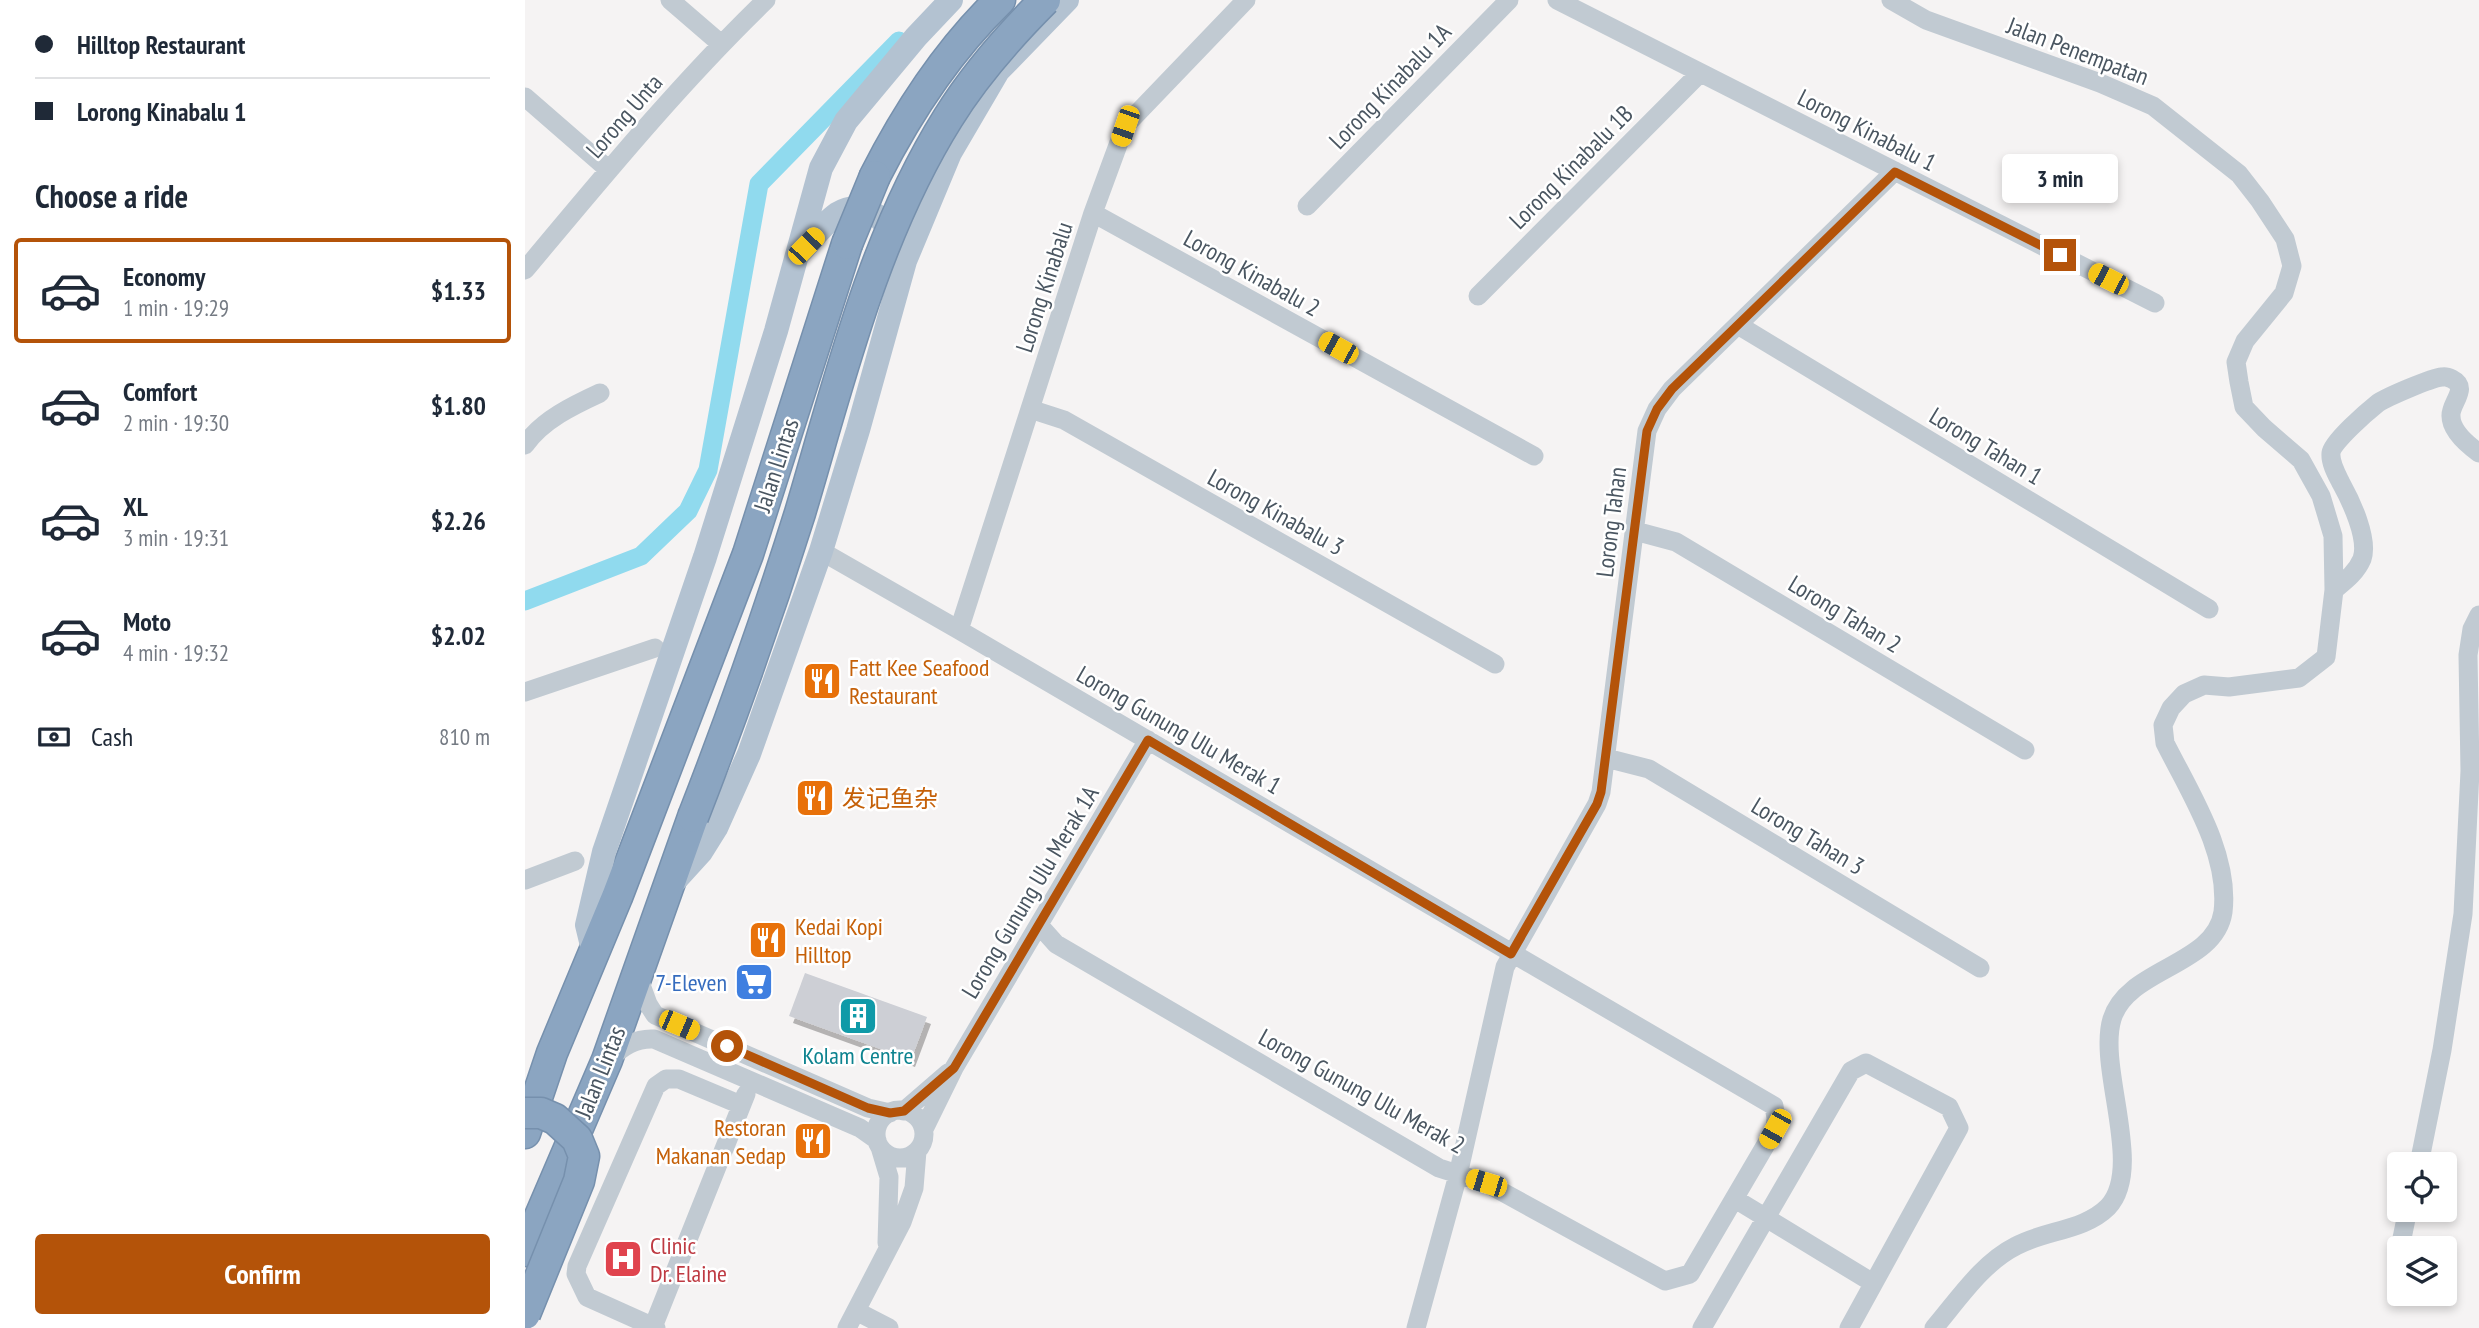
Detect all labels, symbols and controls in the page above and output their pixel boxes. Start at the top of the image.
street label: Jalan Penempatan [2002,9,2153,92]
street label: Lorong Kinabalu 1A [1322,16,1458,155]
text: Hilltop Restaurant [77,28,245,61]
street label: Lorong Unta [579,68,669,164]
street label: Lorong Kinabalu 1 [1793,82,1941,178]
text: Lorong Kinabalu 1 [77,95,246,128]
street label: Lorong Kinabalu 1B [1503,99,1639,235]
car [1109,103,1142,149]
callout: 3 min [2002,154,2118,202]
text: 3 min [2037,164,2083,193]
text: Choose a ride [35,175,188,217]
street label: Lorong Kinabalu [1008,218,1080,356]
street label: Lorong Kinabalu 2 [1178,223,1326,323]
car [784,224,829,268]
route end [2044,239,2076,271]
icon: car [39,259,102,322]
text: Economy [123,260,205,293]
car [2085,260,2132,298]
text: $1.33 [431,274,486,307]
text: 1 min · 19:29 [123,293,229,322]
car [1315,329,1362,367]
icon: car [39,374,102,437]
text: Comfort [123,375,197,408]
text: $1.80 [431,389,486,422]
street label: Lorong Tahan 1 [1924,400,2048,492]
text: 2 min · 19:30 [123,408,229,437]
street label: Jalan Lintas [746,414,806,516]
street label: Lorong Kinabalu 3 [1202,462,1350,562]
street label: Lorong Tahan [1589,465,1633,579]
icon: car [39,489,102,552]
text: XL [123,490,148,523]
text: $2.26 [431,504,486,537]
text: 3 min · 19:31 [123,523,229,552]
street label: Lorong Tahan 2 [1783,568,1907,660]
icon: car [39,604,102,667]
text: Moto [123,605,171,638]
text: $2.02 [431,619,486,652]
text: 4 min · 19:32 [123,638,229,667]
place label: Fatt Kee Seafood Restaurant [849,652,989,711]
street label: Lorong Gunung Ulu Merak 1 [1071,659,1287,801]
restaurant icon: Fatt Kee Seafood Restaurant [801,660,843,702]
icon: cash [35,718,73,756]
text: Cash [91,720,133,753]
text: 810 m [439,722,490,751]
restaurant icon: 发记鱼杂 [794,777,836,819]
street label: Lorong Gunung Ulu Merak 1A [954,780,1106,1004]
place label: 发记鱼杂 [842,783,938,814]
street label: Lorong Tahan 3 [1746,790,1870,882]
place label: Kedai Kopi Hilltop [795,911,883,970]
restaurant icon: Kedai Kopi Hilltop [747,919,789,961]
supermarket icon: 7-Eleven [733,961,775,1003]
place label: 7-Eleven [655,967,727,998]
building icon: Kolam Centre [837,995,879,1037]
car [656,1007,703,1043]
street label: Lorong Gunung Ulu Merak 2 [1253,1021,1471,1161]
street label: Jalan Lintas [567,1022,632,1123]
route start [711,1030,743,1062]
place label: Kolam Centre [802,1040,914,1071]
car [1756,1106,1795,1152]
place label: Restoran Makanan Sedap [656,1112,786,1171]
restaurant icon: Restoran Makanan Sedap [792,1120,834,1162]
map controls [2387,1152,2457,1306]
button: locate [2387,1152,2457,1222]
car [1463,1167,1510,1199]
place label: Clinic Dr. Elaine [650,1230,727,1289]
button: Confirm [35,1234,490,1314]
button: layers [2387,1236,2457,1306]
hospital icon: Clinic Dr. Elaine [602,1238,644,1280]

